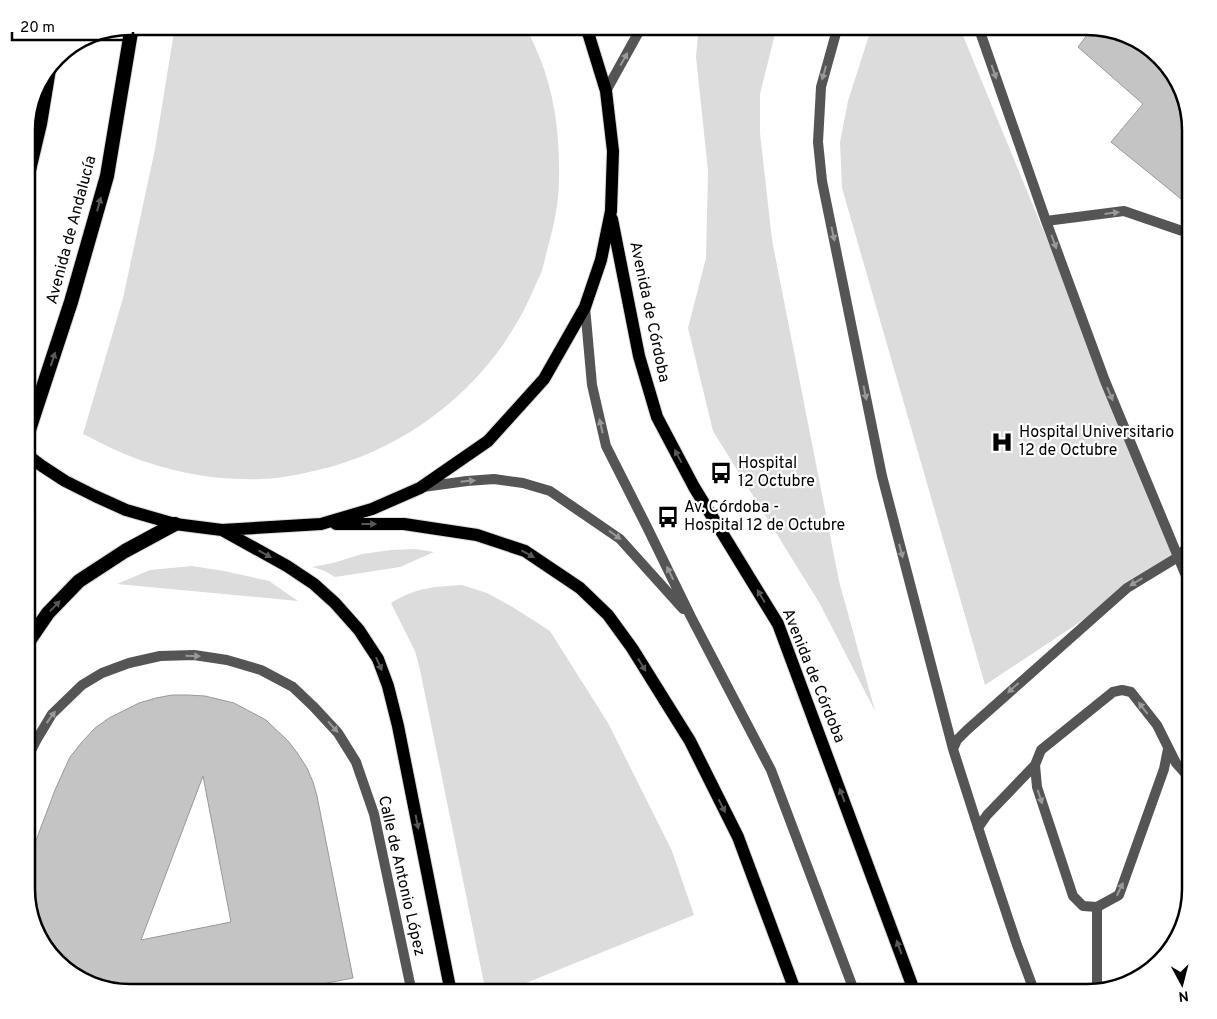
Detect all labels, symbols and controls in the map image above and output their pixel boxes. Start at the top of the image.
scale bar [12,10,134,42]
text: 20 m [20,19,55,38]
one-way arrow [620,51,628,66]
one-way arrow [990,65,998,80]
one-way arrow [820,66,828,81]
street label: Avenida de Andalucía [43,154,101,306]
one-way arrow [95,196,103,211]
one-way arrow [1104,209,1120,217]
one-way arrow [829,226,837,242]
one-way arrow [1050,235,1058,250]
street label: Avenida de Córdoba [624,240,674,384]
one-way arrow [49,352,57,367]
one-way arrow [861,385,869,401]
one-way arrow [1107,387,1115,401]
one-way arrow [597,418,605,433]
place label: Hospital Universitario 12 de Octubre [1019,423,1174,461]
hospital icon: Hospital Universitario 12 de Octubre [989,429,1015,455]
one-way arrow [674,449,682,464]
place label: Hospital 12 Octubre [738,454,815,492]
bus stop icon: Hospital 12 Octubre [708,460,734,486]
one-way arrow [460,477,476,485]
place label: Av. Córdoba - Hospital 12 de Octubre [684,498,845,536]
bus stop icon: Av. Córdoba - Hospital 12 de Octubre [655,504,681,530]
one-way arrow [362,520,378,528]
one-way arrow [608,530,621,541]
one-way arrow [898,544,906,559]
one-way arrow [258,549,272,558]
one-way arrow [521,549,534,558]
one-way arrow [665,566,673,580]
one-way arrow [1130,578,1143,587]
one-way arrow [756,589,765,603]
one-way arrow [49,600,61,612]
street label: Avenida de Córdoba [777,606,849,746]
one-way arrow [186,652,202,660]
one-way arrow [376,657,384,671]
one-way arrow [638,658,647,671]
one-way arrow [1007,683,1020,694]
one-way arrow [1138,701,1149,714]
one-way arrow [45,711,56,724]
one-way arrow [327,721,339,733]
one-way arrow [838,787,845,802]
one-way arrow [1037,790,1045,805]
street label: Calle de Antonio López [373,794,429,958]
one-way arrow [718,799,726,813]
one-way arrow [414,814,422,830]
one-way arrow [1116,881,1124,896]
one-way arrow [895,939,903,954]
north arrow [1157,959,1207,1009]
text: N [1177,986,1189,1004]

